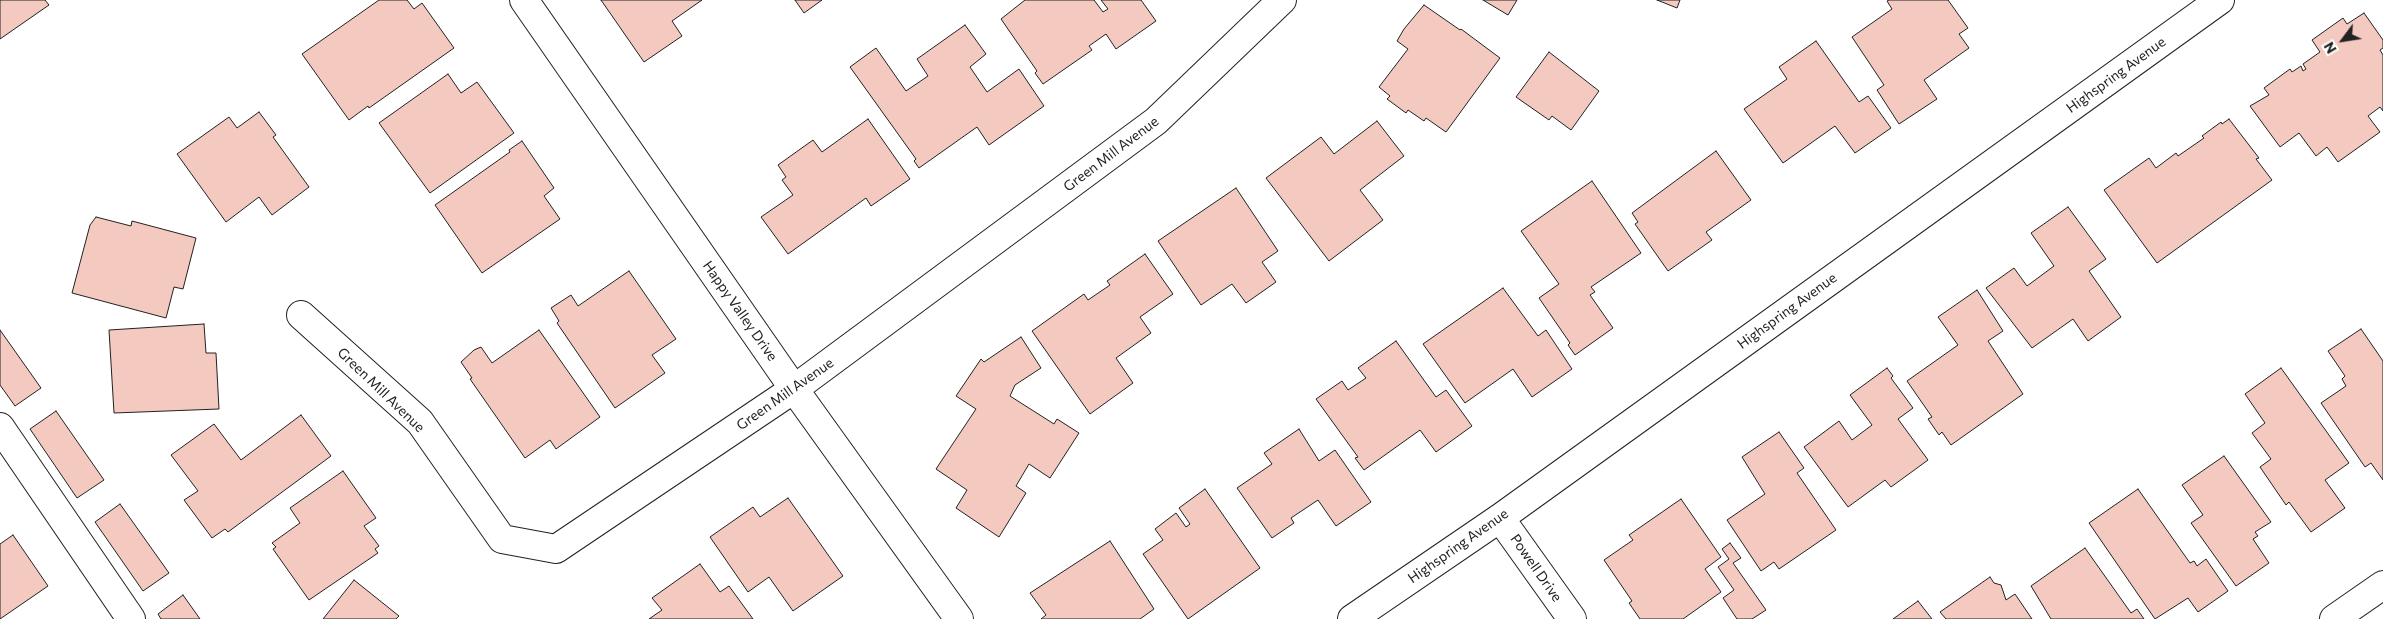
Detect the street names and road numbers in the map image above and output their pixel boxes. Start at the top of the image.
street label: Highspring Avenue [2063,33,2169,117]
street label: Green Mill Avenue [1060,113,1162,195]
street label: Happy Valley Drive [699,258,781,364]
street label: Highspring Avenue [1734,269,1840,353]
street label: Green Mill Avenue [334,344,428,436]
street label: Green Mill Avenue [733,354,837,434]
street label: Highspring Avenue [1405,505,1511,587]
street label: Powell Drive [1507,531,1565,605]

